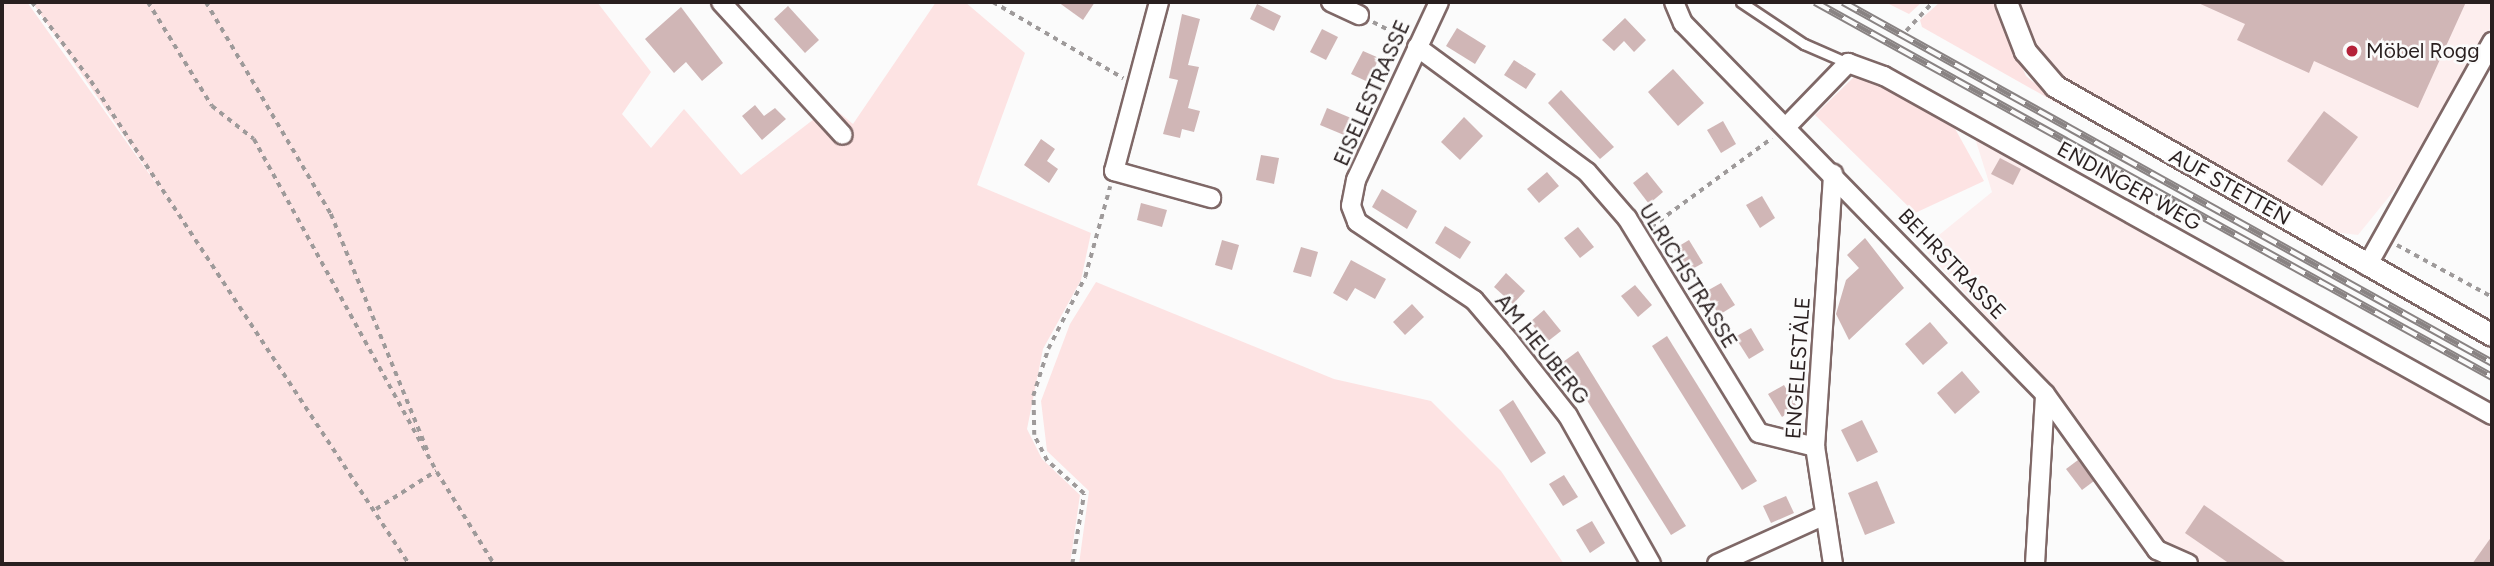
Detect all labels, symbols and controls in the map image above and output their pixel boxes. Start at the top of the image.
street label: EISELESTRASSE [1329,16,1415,170]
place label: Möbel Rogg [2366,38,2480,64]
marker: Möbel Rogg [2344,43,2360,59]
street label: ENDINGER WEG [2053,136,2205,236]
street label: AUF STETTEN [2165,143,2295,231]
street label: ULRICHSTRASSE [1633,199,1743,353]
street label: BEHRSTRASSE [1893,203,2011,325]
street label: AM HEUBERG [1490,289,1594,409]
street label: ENGELESTÄLE [1780,296,1816,440]

